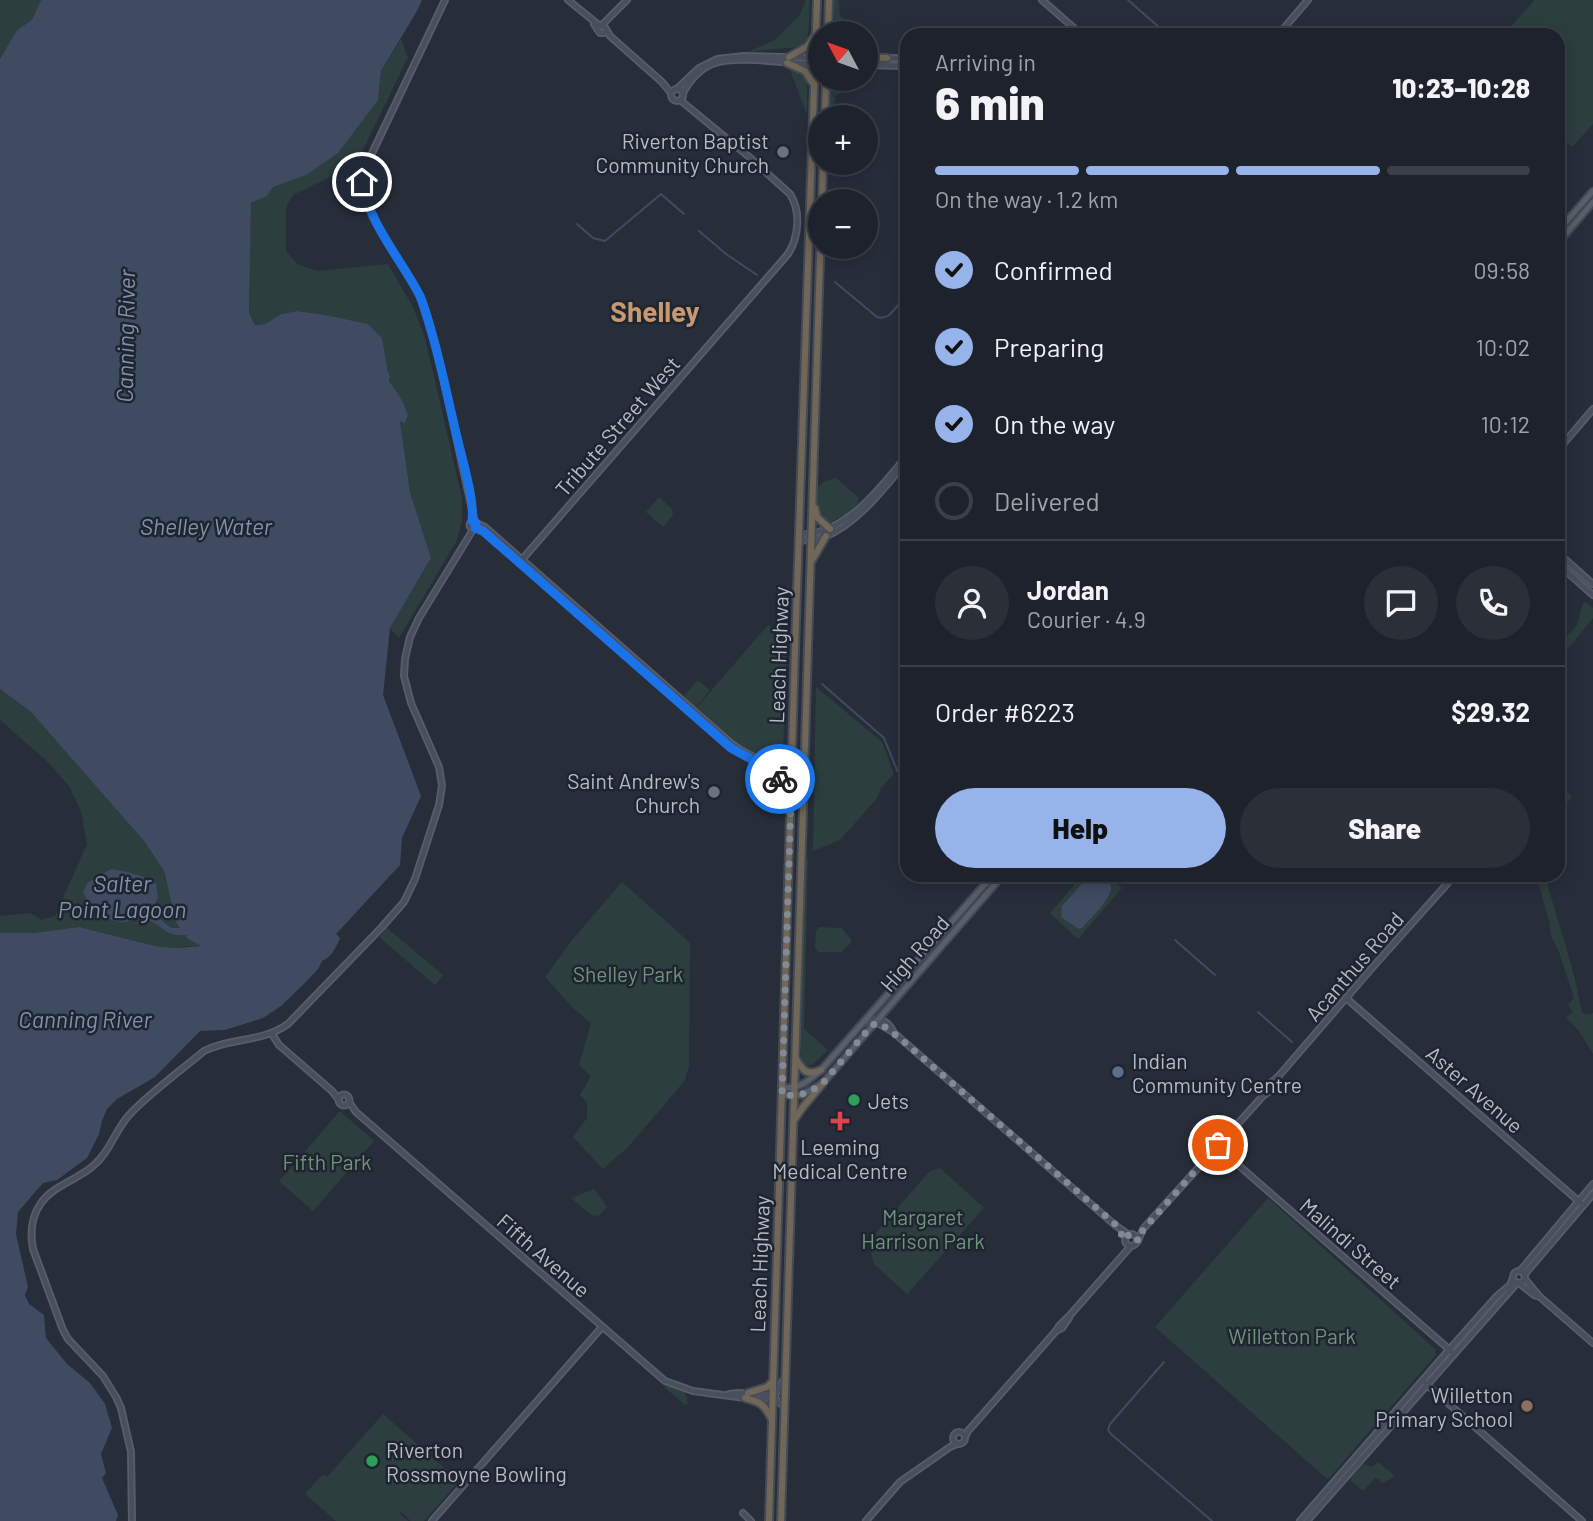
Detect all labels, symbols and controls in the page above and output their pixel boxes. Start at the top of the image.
north arrow [808,21,878,91]
map controls [808,21,878,259]
text: Arriving in [935,48,1036,76]
text: 10:23–10:28 [1392,72,1530,103]
text: 6 min [935,74,1045,129]
button: + [808,105,878,175]
place label: Riverton Baptist Community Church [596,128,769,177]
marker: Riverton Baptist Community Church [775,144,791,160]
pin [332,152,392,212]
icon: home [343,163,381,201]
text: On the way · 1.2 km [935,185,1118,213]
button: − [808,189,878,259]
icon: check [935,251,973,289]
text: Confirmed [994,254,1113,285]
text: 09:58 [1473,256,1530,284]
water label: Canning River [110,268,140,403]
district label: Shelley [610,294,700,328]
icon: check [935,328,973,366]
text: Preparing [994,331,1104,362]
text: 10:02 [1476,333,1530,361]
street label: Tribute Street West [550,351,684,501]
icon: check [935,405,973,443]
text: On the way [994,408,1115,439]
text: 10:12 [1481,410,1530,438]
text: Delivered [994,485,1100,516]
water label: Shelley Water [140,512,273,540]
button: person [935,566,1009,640]
button: chat [1364,566,1438,640]
button: phone [1456,566,1530,640]
text: Jordan [1027,574,1109,605]
street label: Leach Highway [763,586,793,724]
text: Courier · 4.9 [1027,605,1146,633]
text: Order #6223 [935,696,1075,727]
text: $29.32 [1451,696,1530,727]
courier [745,744,815,814]
icon: bike [761,760,799,798]
place label: Saint Andrew's Church [567,768,700,817]
marker: Saint Andrew's Church [706,784,722,800]
button: Help [935,788,1226,868]
button: Share [1240,788,1530,868]
water label: Salter Point Lagoon [58,869,186,923]
street label: Acanthus Road [1300,906,1408,1026]
street label: High Road [874,910,954,996]
park label: Shelley Park [573,961,683,986]
water label: Canning River [18,1005,153,1033]
street label: Aster Avenue [1422,1040,1528,1138]
place label: Indian Community Centre [1132,1048,1302,1097]
marker: Indian Community Centre [1110,1064,1126,1080]
place label: Jets [868,1088,909,1113]
marker: Jets [846,1092,862,1108]
marker: Leeming Medical Centre [830,1111,850,1131]
pin [1188,1115,1248,1175]
icon: bag [1199,1126,1237,1164]
place label: Leeming Medical Centre [772,1134,908,1183]
park label: Fifth Park [282,1149,372,1174]
street label: Malindi Street [1295,1192,1407,1294]
street label: Leach Highway [744,1195,774,1333]
park label: Margaret Harrison Park [861,1204,985,1253]
street label: Fifth Avenue [493,1208,595,1302]
park label: Willetton Park [1228,1323,1356,1348]
place label: Willetton Primary School [1375,1382,1513,1431]
marker: Willetton Primary School [1519,1398,1535,1414]
place label: Riverton Rossmoyne Bowling [386,1437,567,1486]
marker: Riverton Rossmoyne Bowling [364,1453,380,1469]

